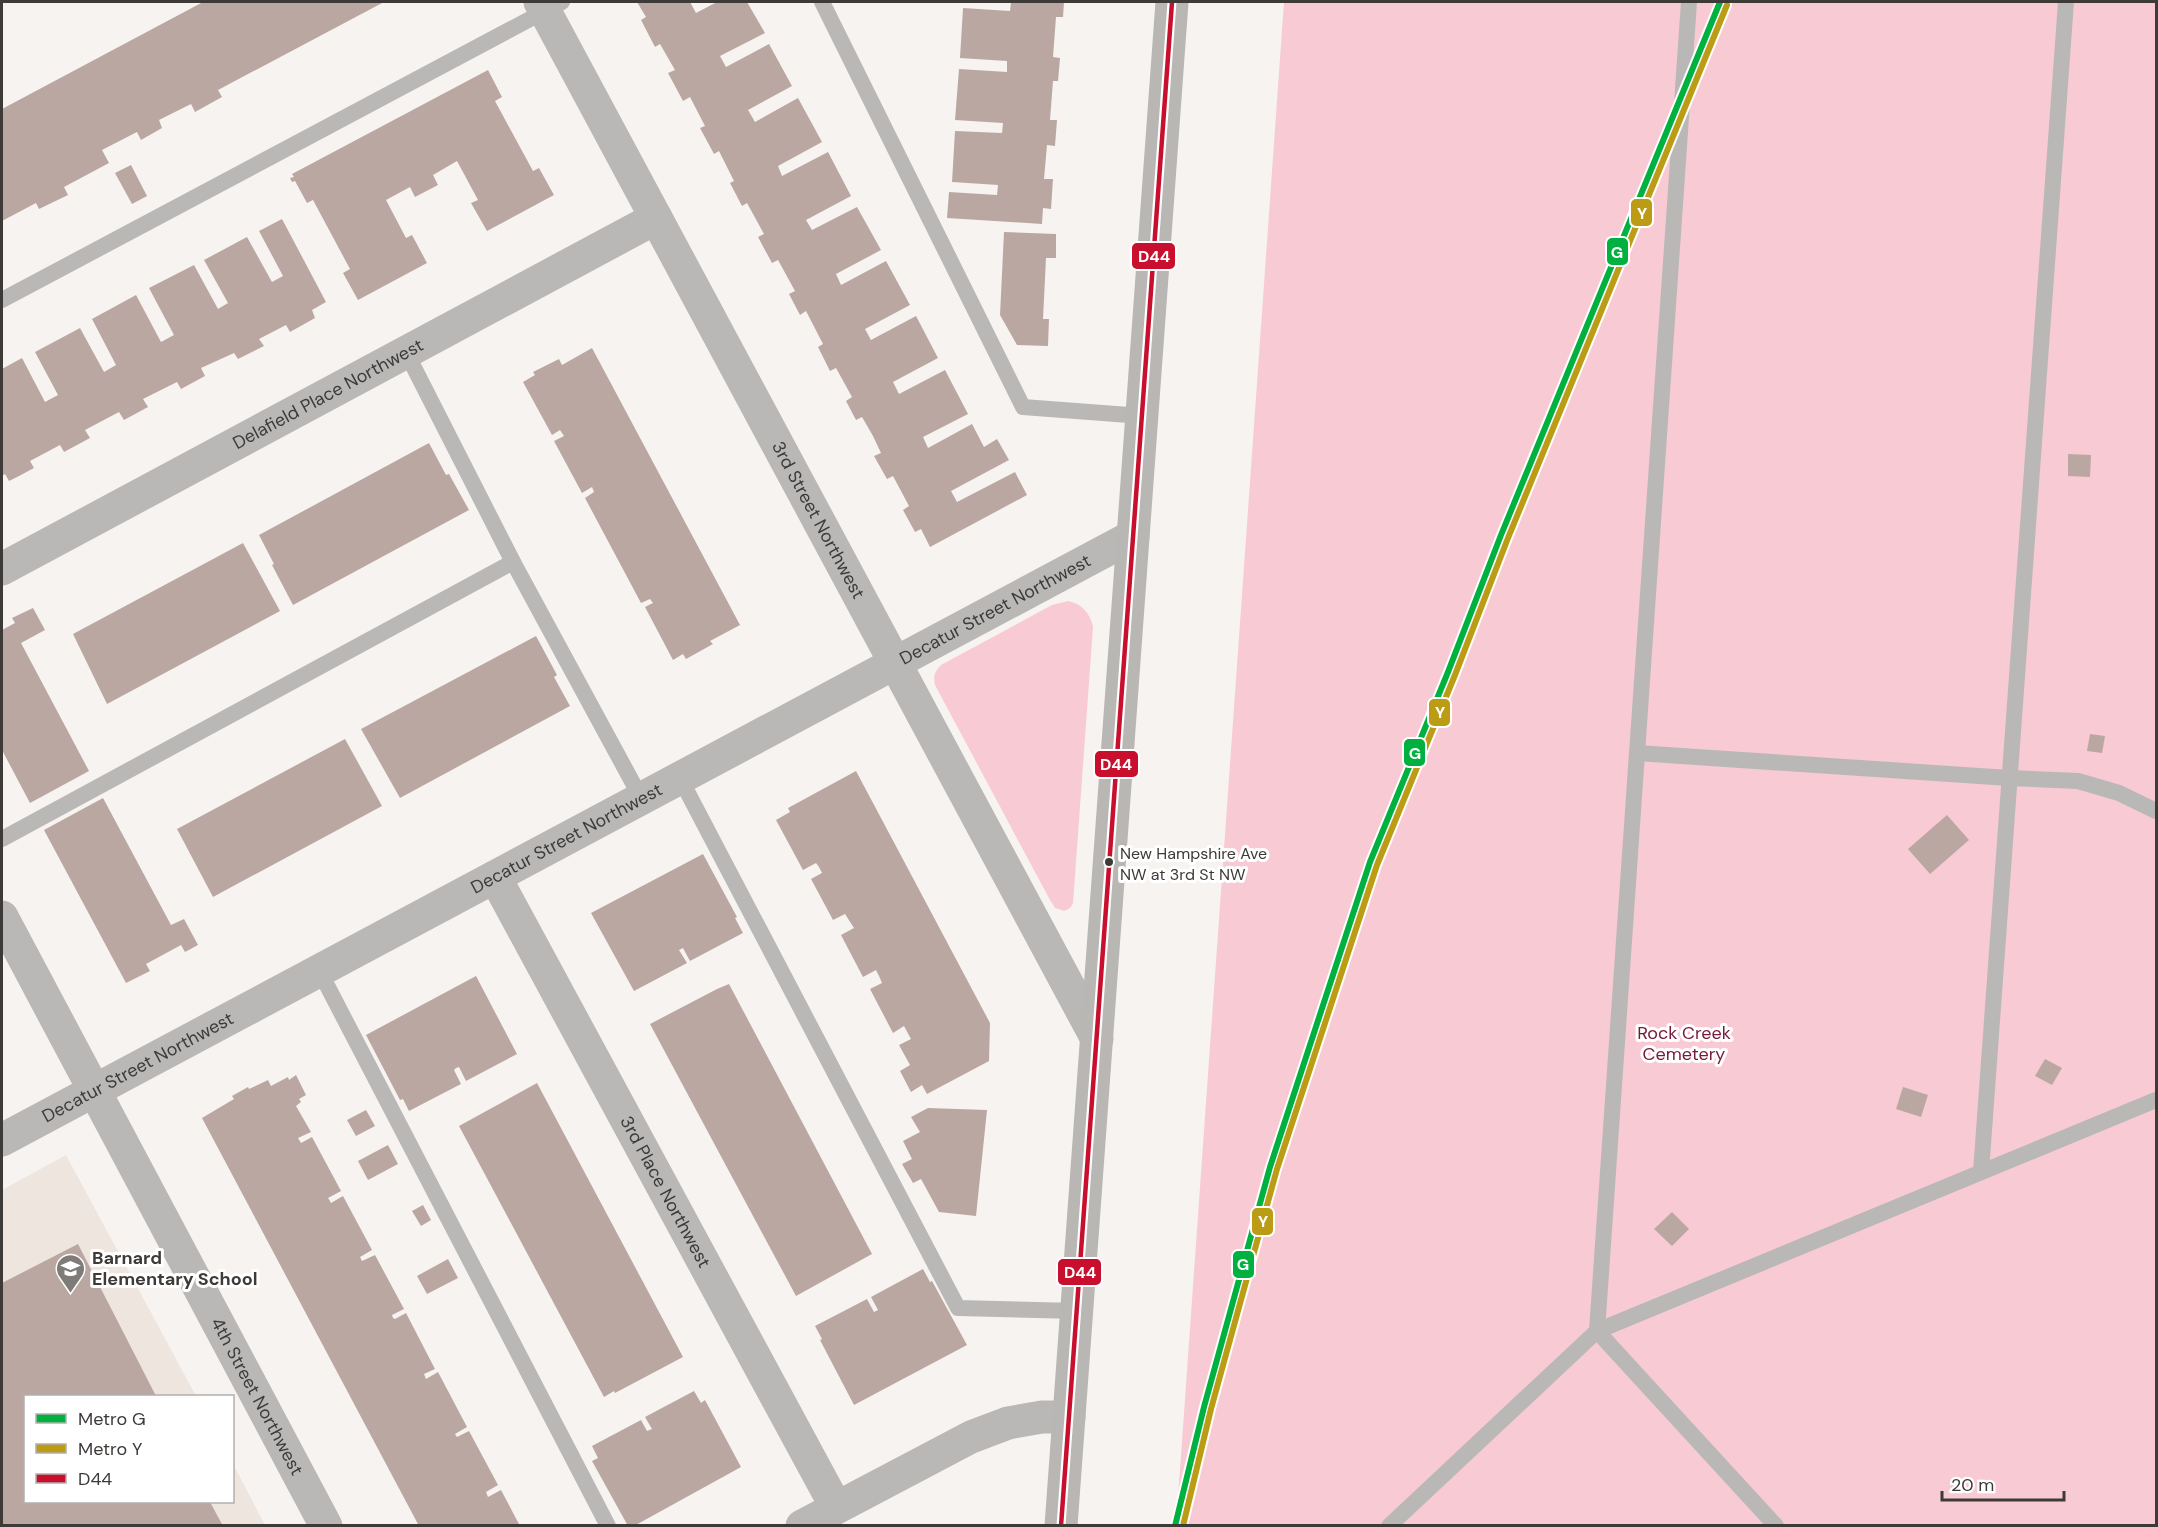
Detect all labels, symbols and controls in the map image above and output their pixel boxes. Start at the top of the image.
line badge: Y [1630,198,1653,227]
text: Y [1637,203,1647,224]
line badge: G [1606,237,1629,266]
line badge: D44 [1131,242,1176,270]
text: G [1611,242,1623,263]
text: D44 [1138,246,1170,267]
street label: Delafield Place Northwest [228,333,428,455]
street label: 3rd Street Northwest [766,437,870,603]
street label: Decatur Street Northwest [895,549,1095,671]
line badge: Y [1428,698,1451,727]
text: Y [1435,702,1445,723]
line badge: G [1403,738,1426,767]
text: G [1409,743,1421,764]
line badge: D44 [1094,750,1139,778]
text: D44 [1100,754,1132,775]
street label: Decatur Street Northwest [467,778,666,899]
place label: New Hampshire Ave NW at 3rd St NW [1120,843,1267,885]
marker: New Hampshire Ave NW at 3rd St NW [1103,856,1115,868]
street label: Decatur Street Northwest [38,1007,238,1128]
park label: Rock Creek Cemetery [1637,1021,1731,1066]
street label: 3rd Place Northwest [615,1112,716,1272]
line badge: Y [1251,1207,1274,1236]
text: Y [1258,1211,1268,1232]
place label: Barnard Elementary School [92,1246,258,1291]
line badge: G [1232,1250,1255,1279]
school or university icon: Barnard Elementary School [55,1252,87,1294]
text: G [1237,1254,1249,1275]
line badge: D44 [1057,1258,1102,1286]
text: D44 [1064,1262,1096,1283]
street label: 4th Street Northwest [205,1313,309,1480]
legend [24,1395,234,1503]
text: Metro G [78,1407,146,1431]
text: Metro Y [78,1437,143,1461]
scale bar [1942,1464,2064,1502]
text: D44 [78,1467,112,1491]
text: 20 m [1951,1473,1994,1497]

